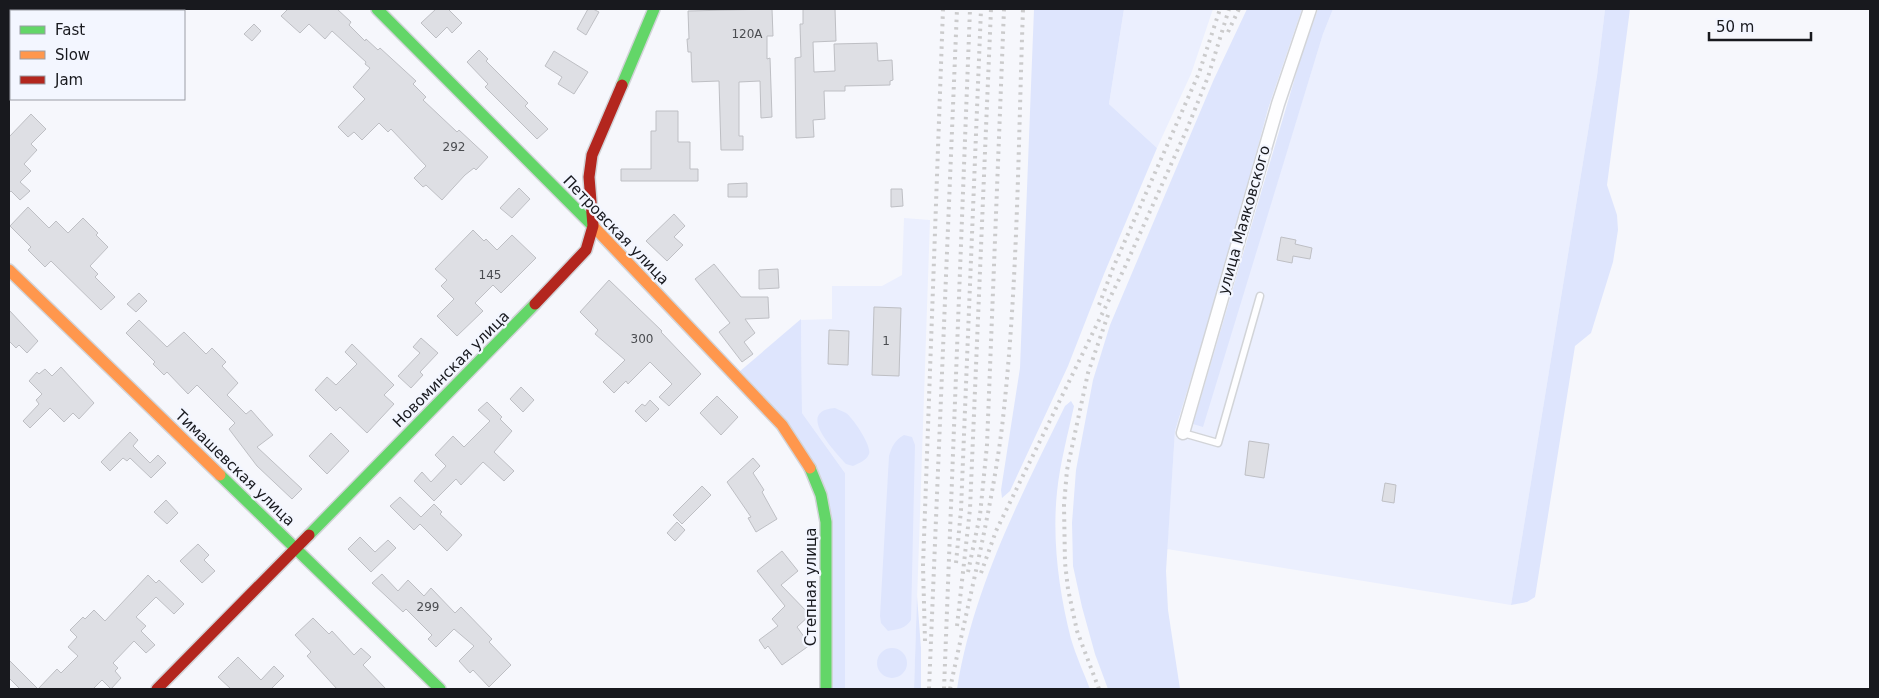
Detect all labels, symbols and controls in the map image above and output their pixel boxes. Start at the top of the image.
legend [10,10,185,100]
scale bar [1709,10,1812,42]
text: 50 m [1716,18,1754,36]
text: Fast [55,21,85,39]
house number: 120А [731,27,763,41]
text: Slow [55,46,90,64]
text: Jam [54,71,83,89]
house number: 292 [443,140,465,154]
street label: улица Маяковского [1214,143,1274,297]
street label: Петровская улица [559,172,673,288]
house number: 145 [479,268,501,282]
street label: Новоминская улица [389,307,513,431]
house number: 300 [631,332,653,346]
house number: 1 [882,334,890,348]
street label: Тимашевская улица [171,406,298,530]
street label: Степная улица [802,528,820,646]
house number: 299 [417,600,439,614]

